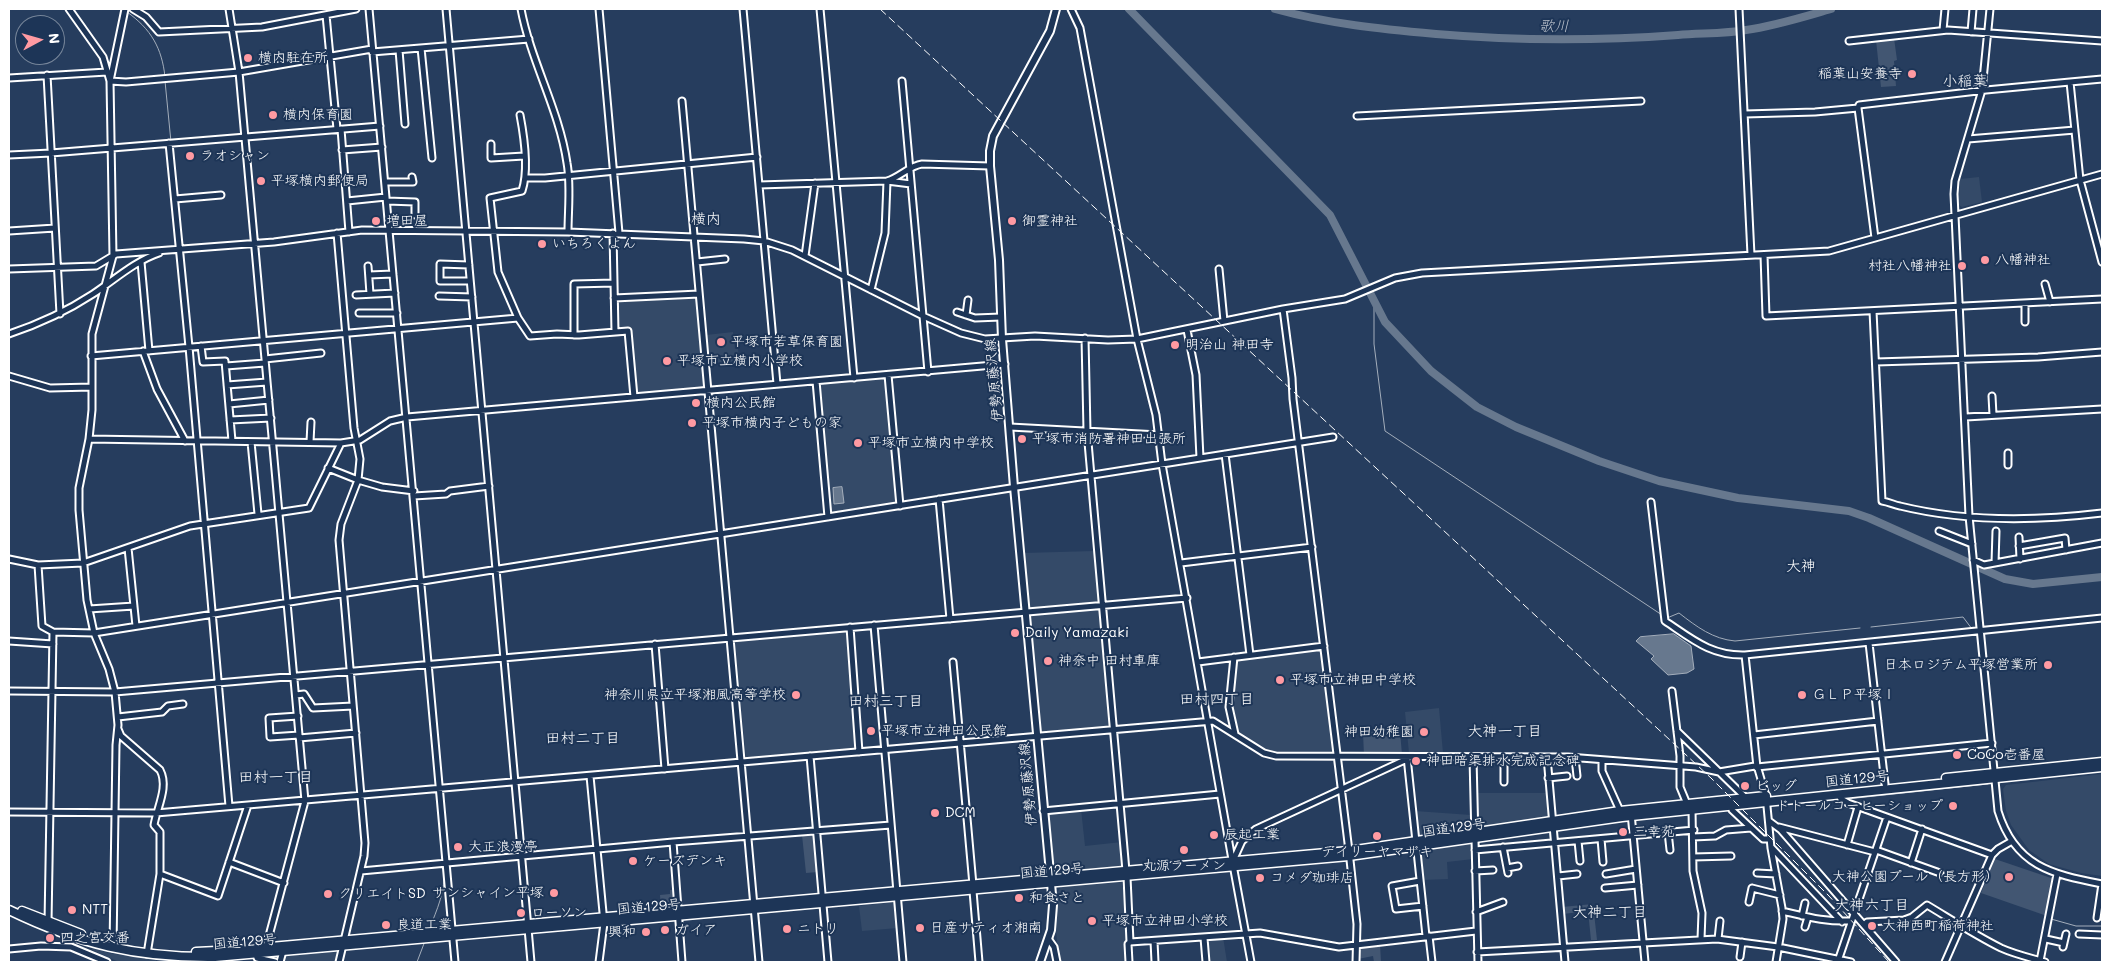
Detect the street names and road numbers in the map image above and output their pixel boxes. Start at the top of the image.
street label: 伊勢原藤沢線 [982,337,1006,423]
street label: 伊勢原藤沢線 [1016,741,1040,827]
street label: 国道129号 [1824,767,1890,791]
street label: 国道129号 [1421,815,1487,841]
street label: 国道129号 [1019,860,1085,882]
street label: 国道129号 [616,896,682,918]
street label: 国道129号 [212,931,278,953]

